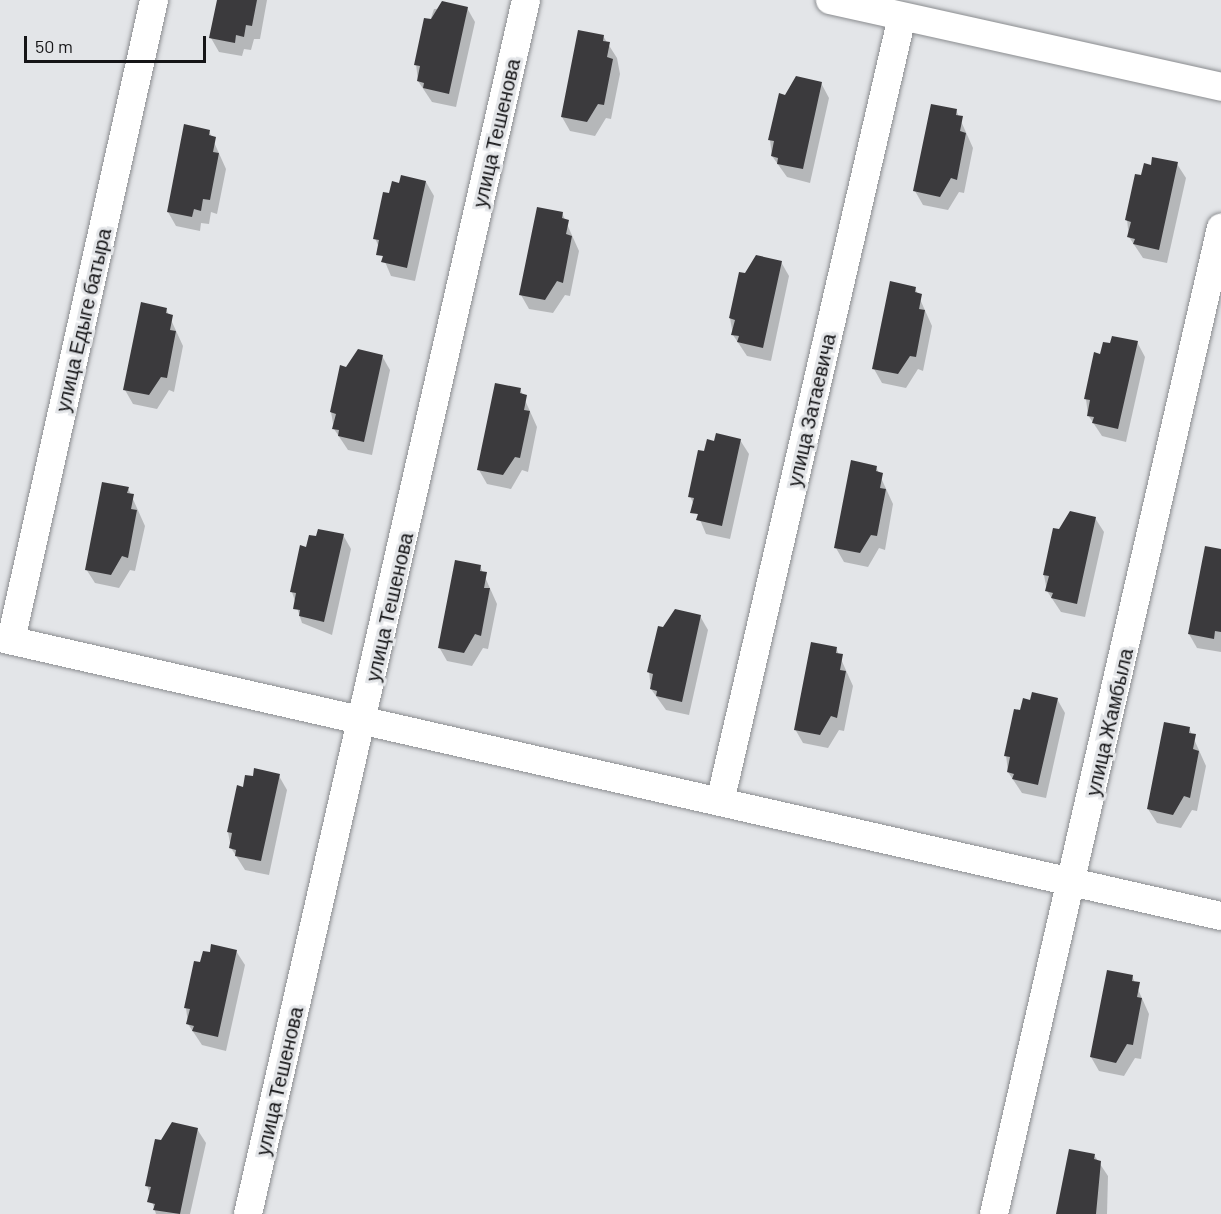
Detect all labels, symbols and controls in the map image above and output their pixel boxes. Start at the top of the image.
scale bar [27,24,208,62]
text: 50 m [35,35,73,57]
street label: улица Тешенова [467,56,525,210]
street label: улица Едыге батыра [50,226,116,414]
street label: улица Затаевича [782,331,840,489]
street label: улица Тешенова [360,530,418,684]
street label: улица Жамбыла [1080,646,1138,798]
street label: улица Тешенова [250,1004,308,1158]

